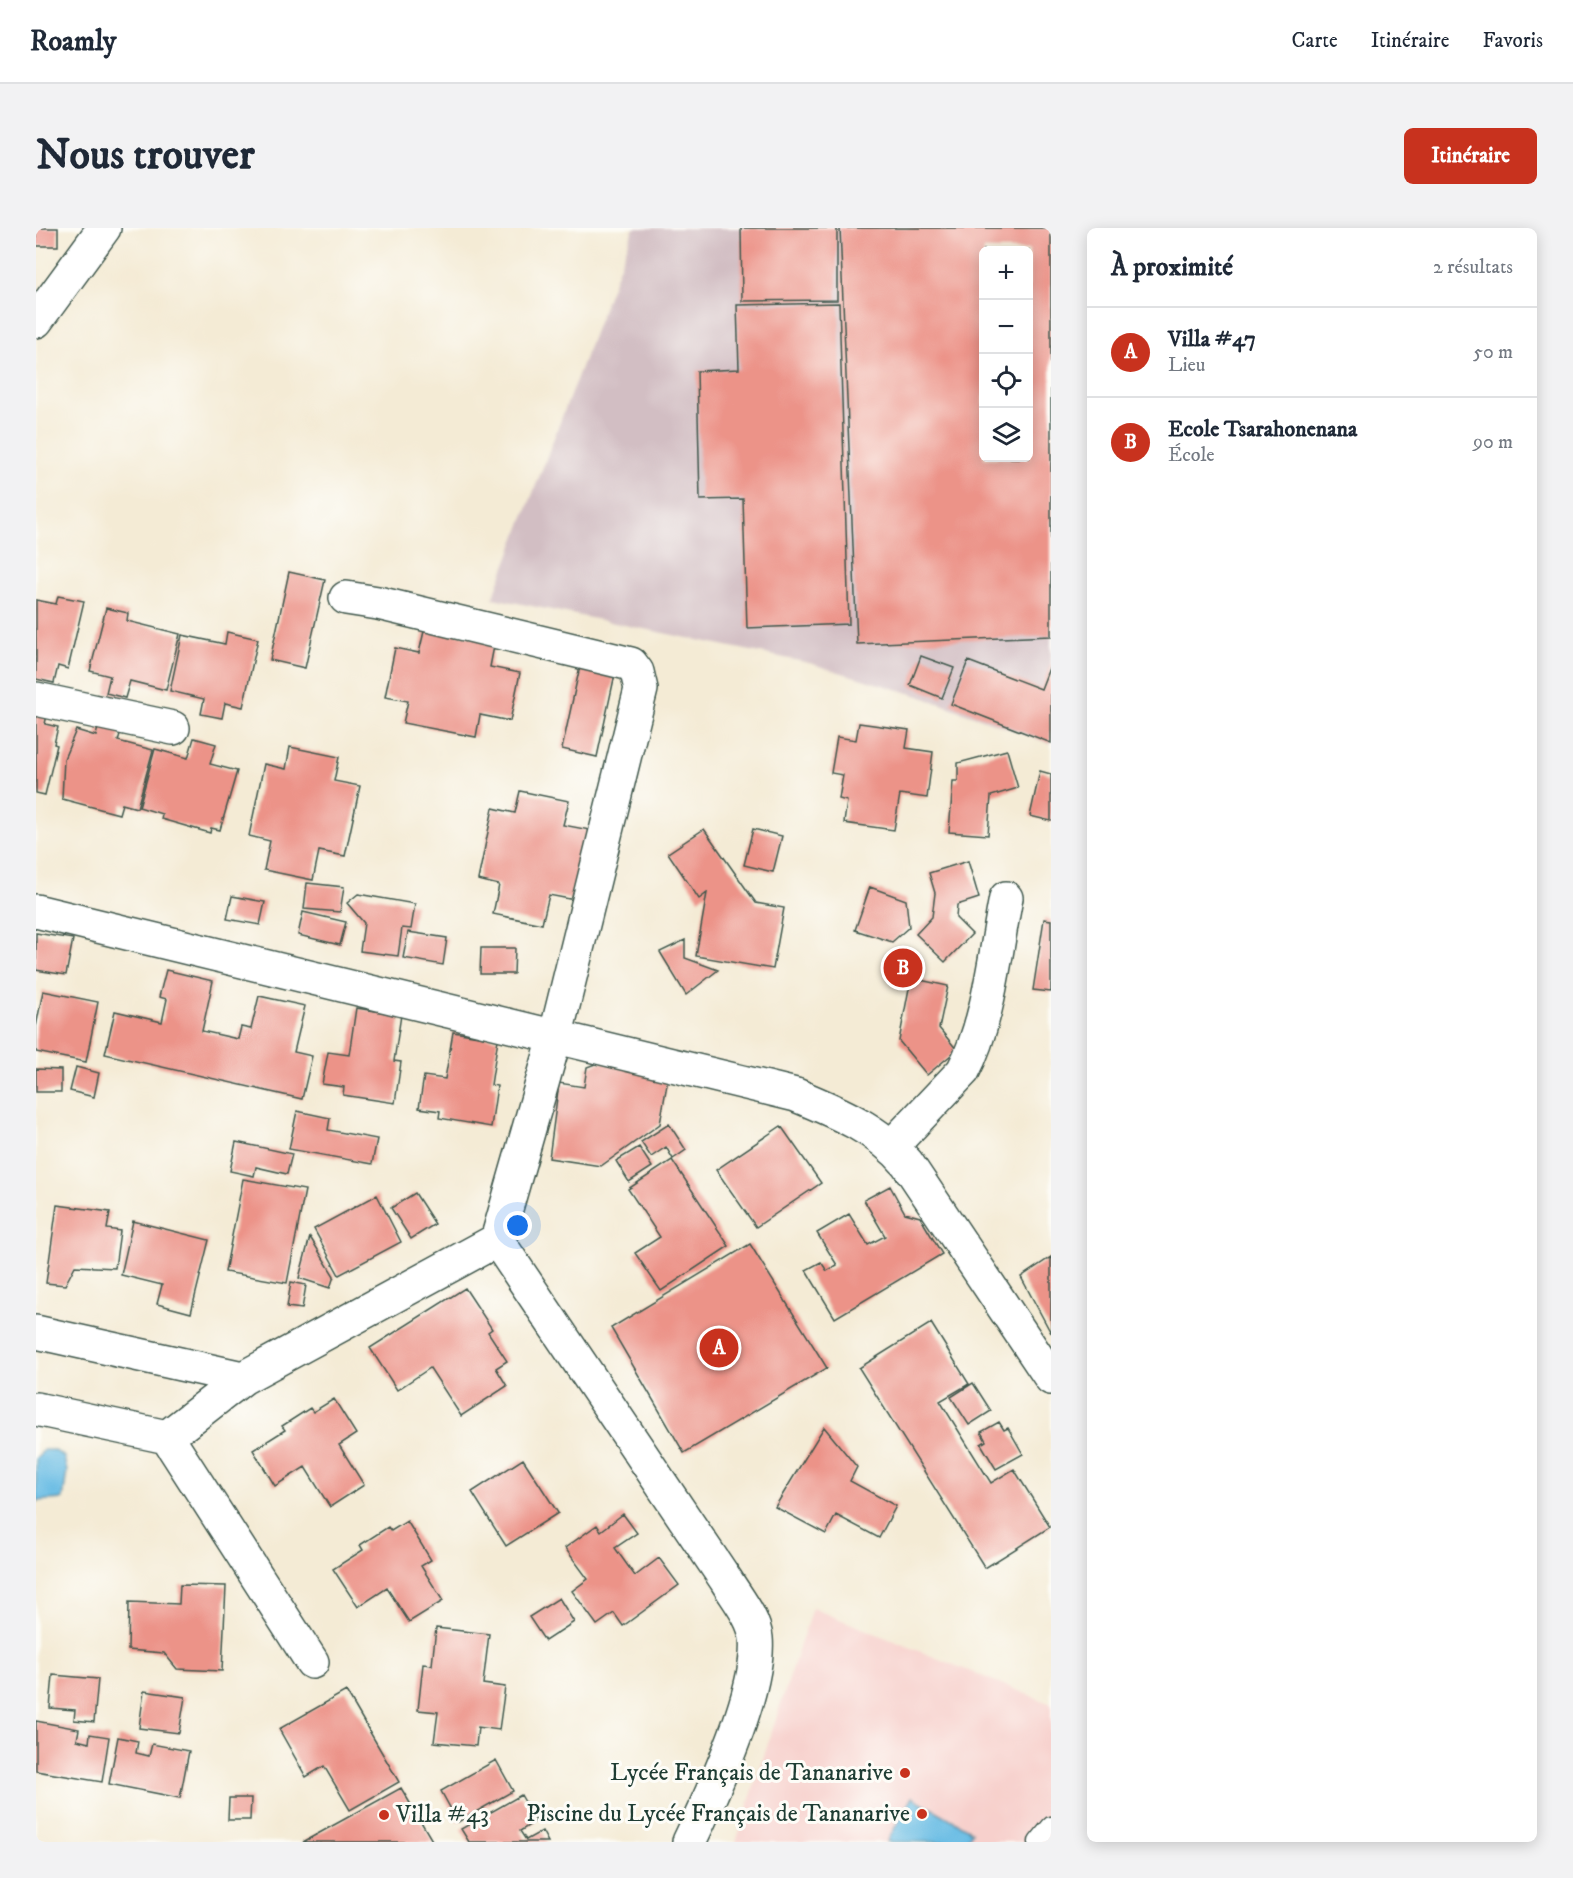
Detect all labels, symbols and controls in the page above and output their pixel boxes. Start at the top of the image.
text: Roamly [30,24,116,59]
text: Carte [1292,28,1338,54]
text: Itinéraire [1371,28,1449,54]
text: Favoris [1482,28,1543,54]
button: Itinéraire [1404,128,1537,184]
text: Nous trouver [36,130,255,182]
map controls [979,246,1033,462]
button: + [979,246,1033,300]
text: À proximité [1111,251,1233,284]
text: 2 résultats [1433,255,1513,280]
button: − [979,300,1033,354]
text: Villa #47 [1168,326,1256,353]
text: A [1124,340,1137,365]
text: 50 m [1473,340,1513,365]
text: Lieu [1168,353,1206,378]
button: locate [979,354,1033,408]
button: layers [979,408,1033,462]
text: Ecole Tsarahonenana [1168,416,1357,443]
text: B [1124,430,1137,455]
text: 90 m [1473,430,1513,455]
text: École [1168,443,1215,468]
pin: B [884,946,922,990]
your location [503,1211,532,1240]
pin: A [700,1326,738,1370]
place label: Lycée Français de Tananarive [610,1758,893,1788]
marker: Lycée Français de Tananarive [898,1766,912,1780]
place label: Piscine du Lycée Français de Tananarive [526,1799,910,1829]
place label: Villa #43 [395,1800,489,1830]
marker: Piscine du Lycée Français de Tananarive [915,1807,929,1821]
marker: Villa #43 [377,1808,391,1822]

